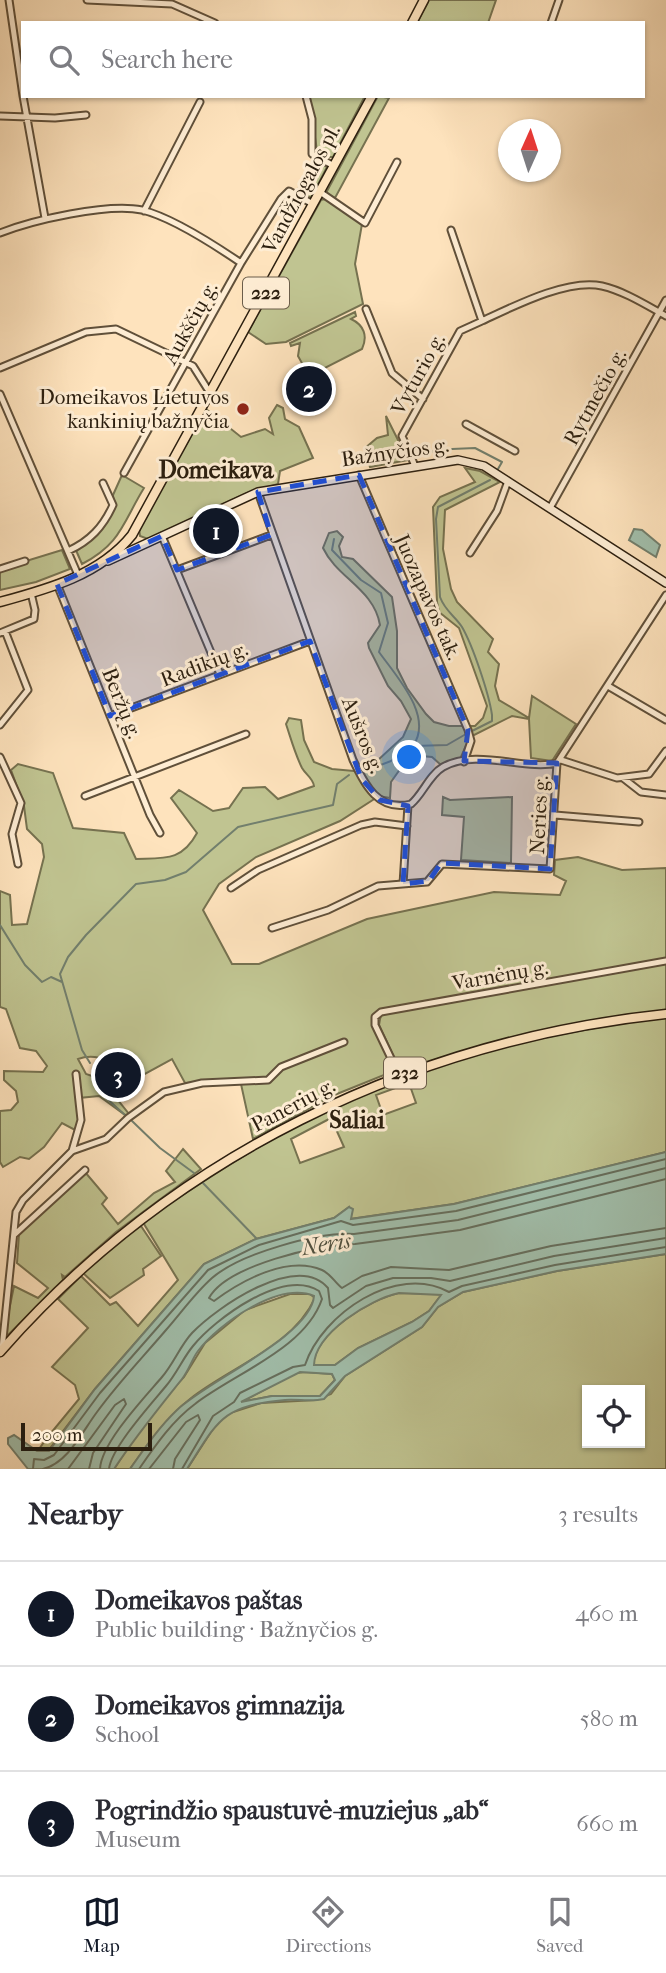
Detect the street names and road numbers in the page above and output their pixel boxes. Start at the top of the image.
street label: Vandžiogalos pl. [257,121,345,258]
street label: Aukščių g. [157,278,222,369]
road number: 222 [243,278,289,308]
street label: Vyturio g. [385,329,450,420]
street label: Rytmečio g. [559,345,631,449]
street label: Bažnyčios g. [340,433,450,471]
street label: Juozapavos tak. [389,529,466,664]
street label: Radikių g. [157,636,251,692]
street label: Beržų g. [97,664,147,742]
street label: Aušros g. [337,692,389,777]
street label: Neries g. [525,775,553,855]
street label: Varnėnų g. [449,955,550,995]
road number: 232 [384,1058,426,1088]
street label: Panerių g. [247,1073,339,1137]

